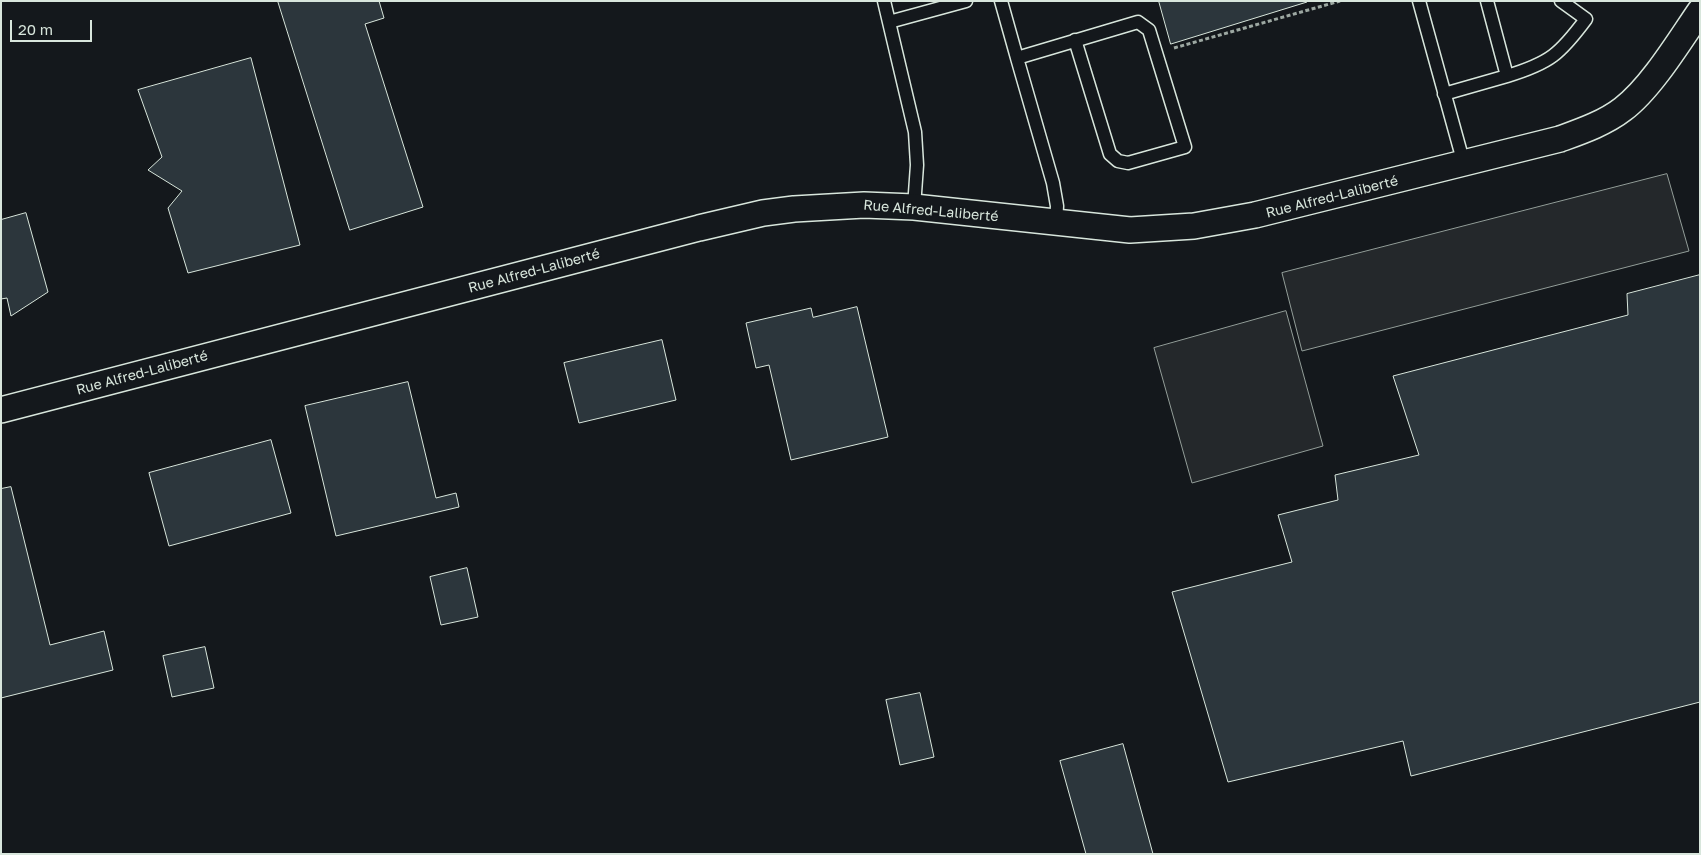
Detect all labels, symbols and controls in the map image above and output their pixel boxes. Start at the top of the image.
scale bar [12,10,95,42]
text: 20 m [18,20,53,38]
street label: Rue Alfred-Laliberté [1264,172,1400,222]
street label: Rue Alfred-Laliberté [863,197,999,225]
street label: Rue Alfred-Laliberté [466,245,602,297]
street label: Rue Alfred-Laliberté [74,347,210,399]

